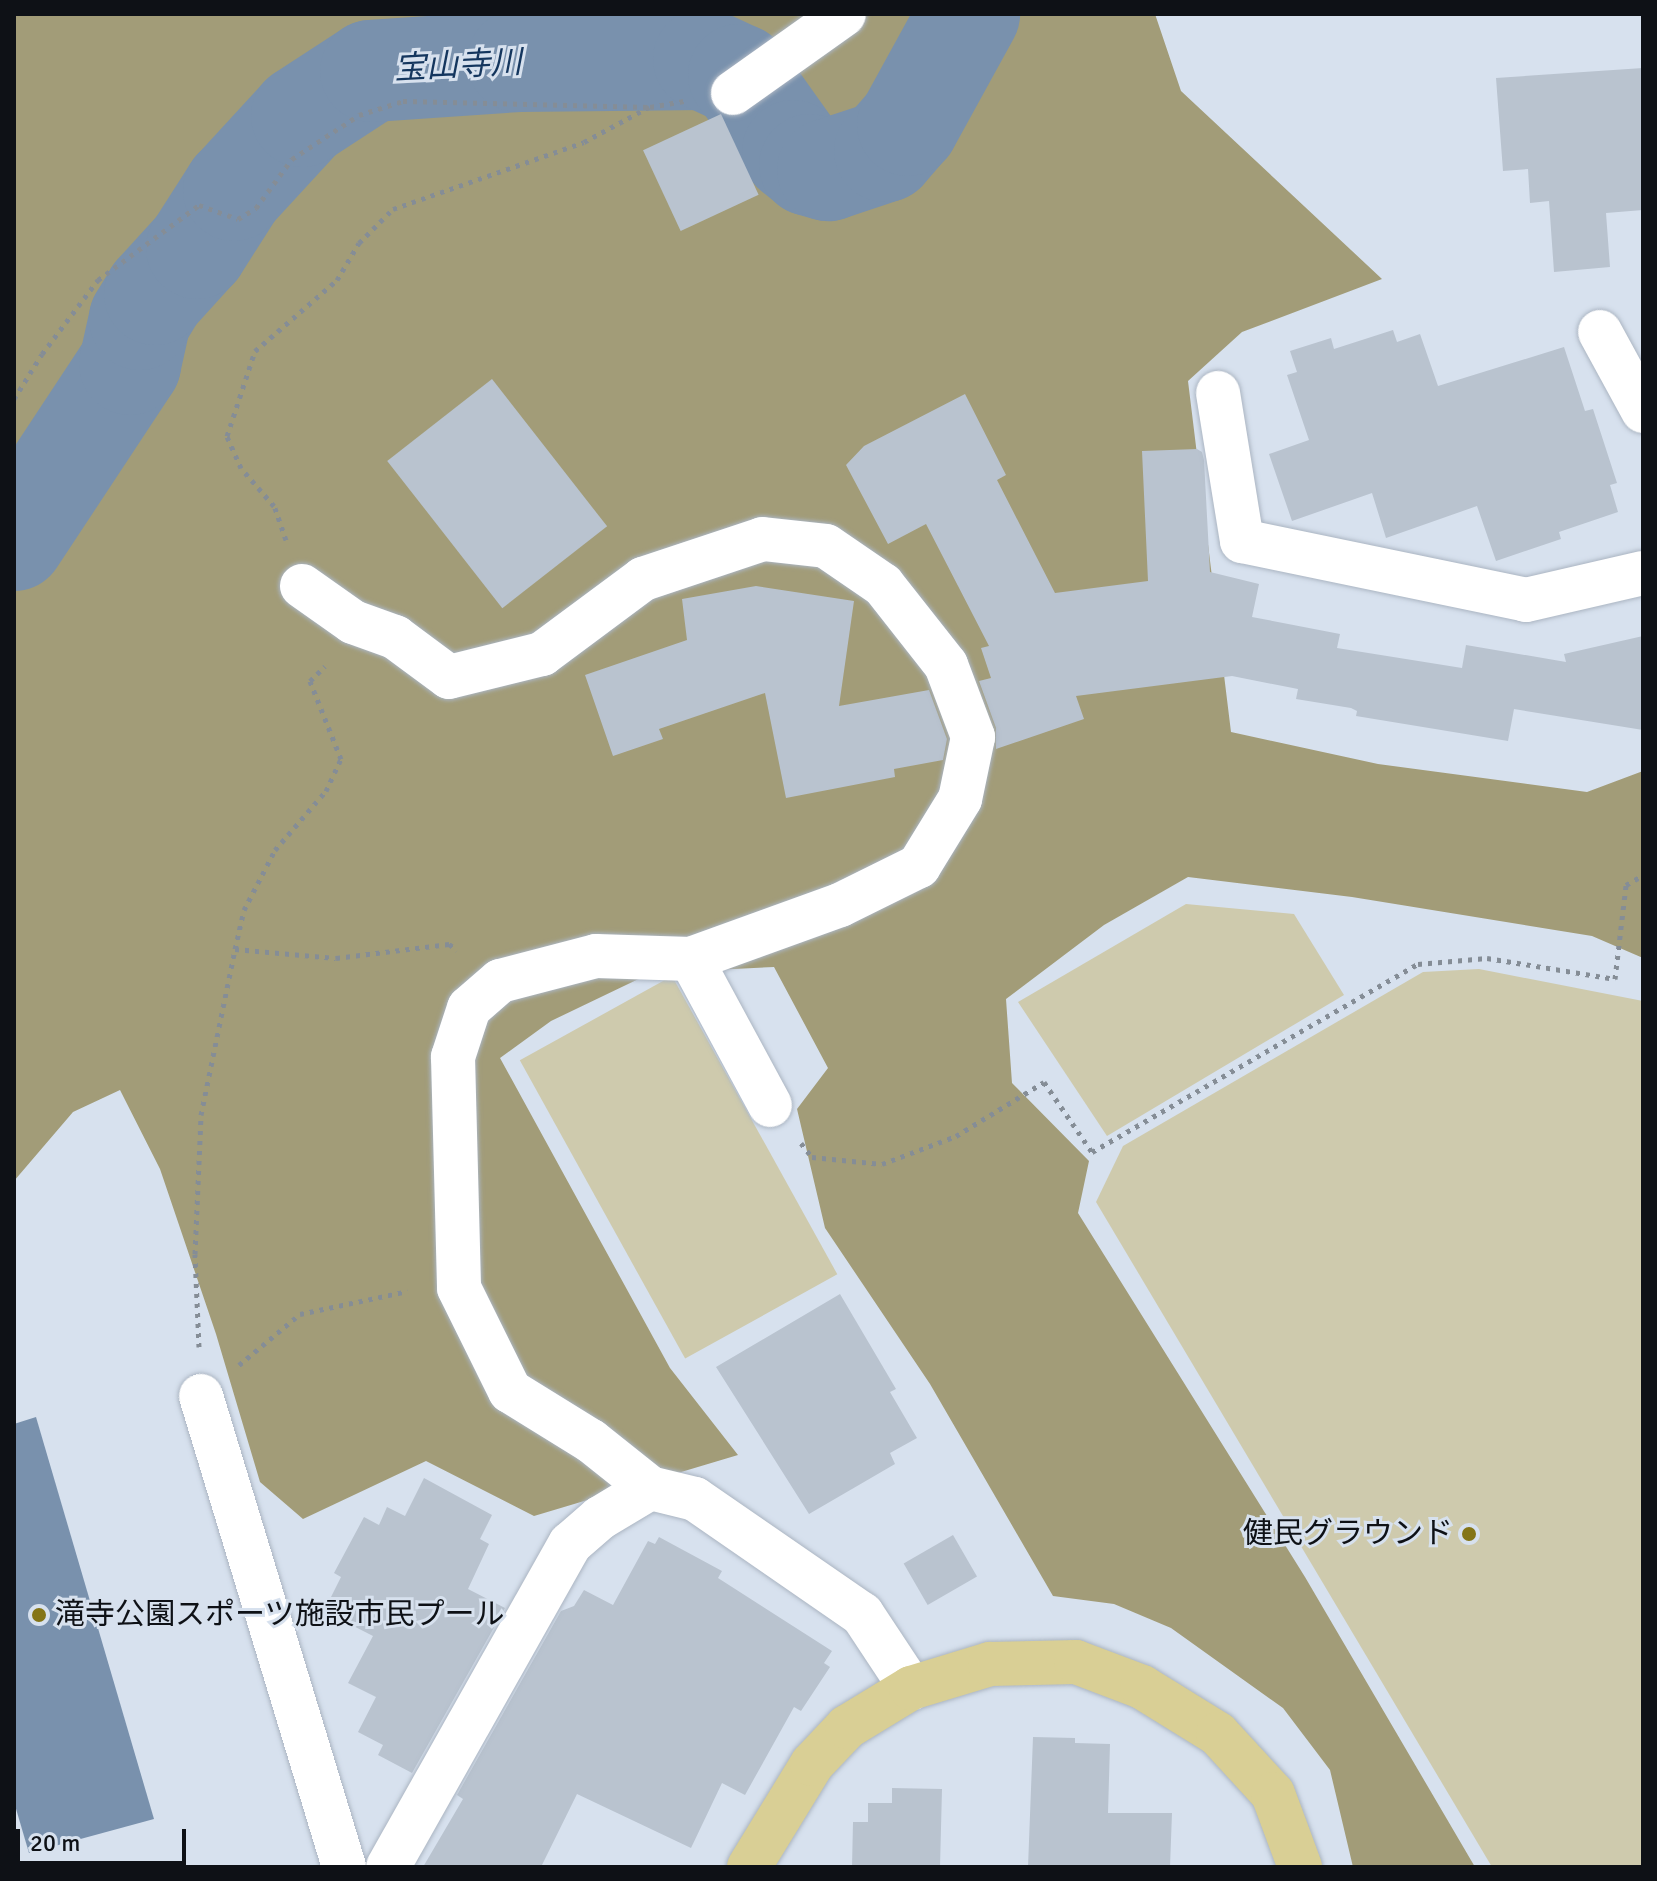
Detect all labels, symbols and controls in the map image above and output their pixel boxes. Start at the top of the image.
water label: 宝山寺川 [393,43,523,89]
place label: 健民グラウンド [1243,1516,1453,1552]
marker: 健民グラウンド [1460,1525,1478,1543]
place label: 滝寺公園スポーツ施設市民プール [55,1597,505,1633]
marker: 滝寺公園スポーツ施設市民プール [30,1606,48,1624]
scale bar [20,1813,190,1863]
text: 20 m [30,1828,80,1858]

